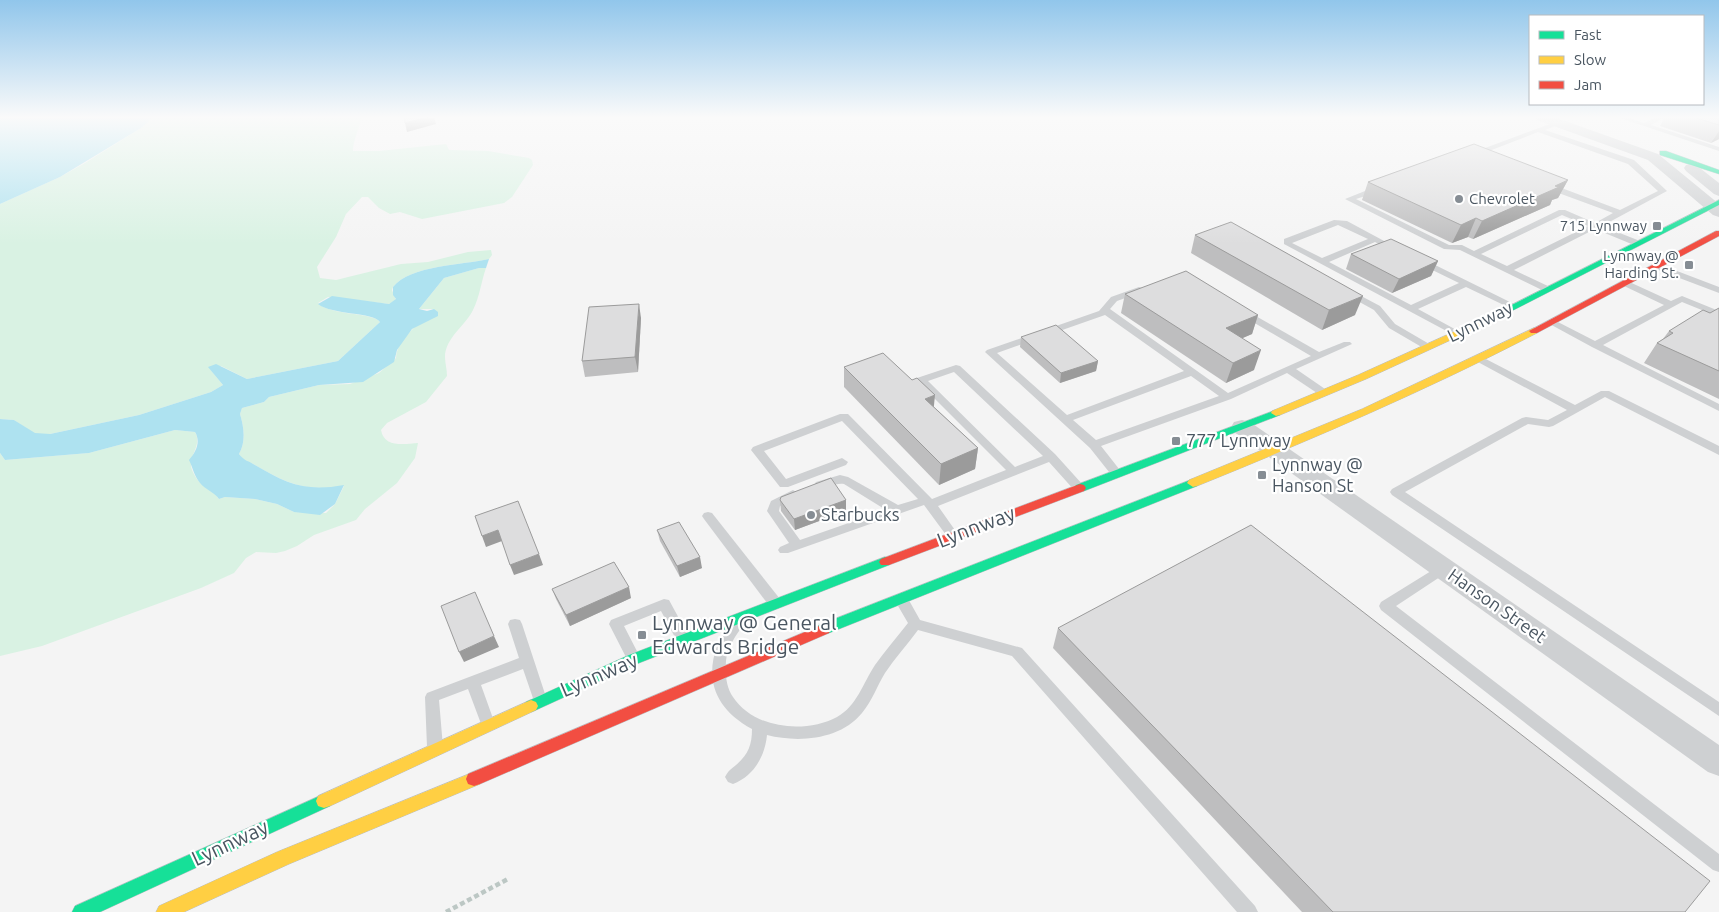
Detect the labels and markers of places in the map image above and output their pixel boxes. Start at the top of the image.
place label: Chevrolet [1469,190,1535,207]
marker: Chevrolet [1453,193,1465,205]
place label: 715 Lynnway [1560,217,1647,234]
marker: 715 Lynnway [1651,220,1663,232]
place label: Lynnway @ Harding St. [1603,247,1679,281]
marker: Lynnway @ Harding St. [1683,259,1695,271]
place label: 777 Lynnway [1186,430,1291,450]
marker: 777 Lynnway [1170,435,1182,447]
place label: Lynnway @ Hanson St [1272,454,1363,495]
marker: Lynnway @ Hanson St [1256,469,1268,481]
place label: Starbucks [821,504,900,524]
marker: Starbucks [805,509,817,521]
place label: Lynnway @ General Edwards Bridge [652,610,836,658]
marker: Lynnway @ General Edwards Bridge [636,629,648,641]

